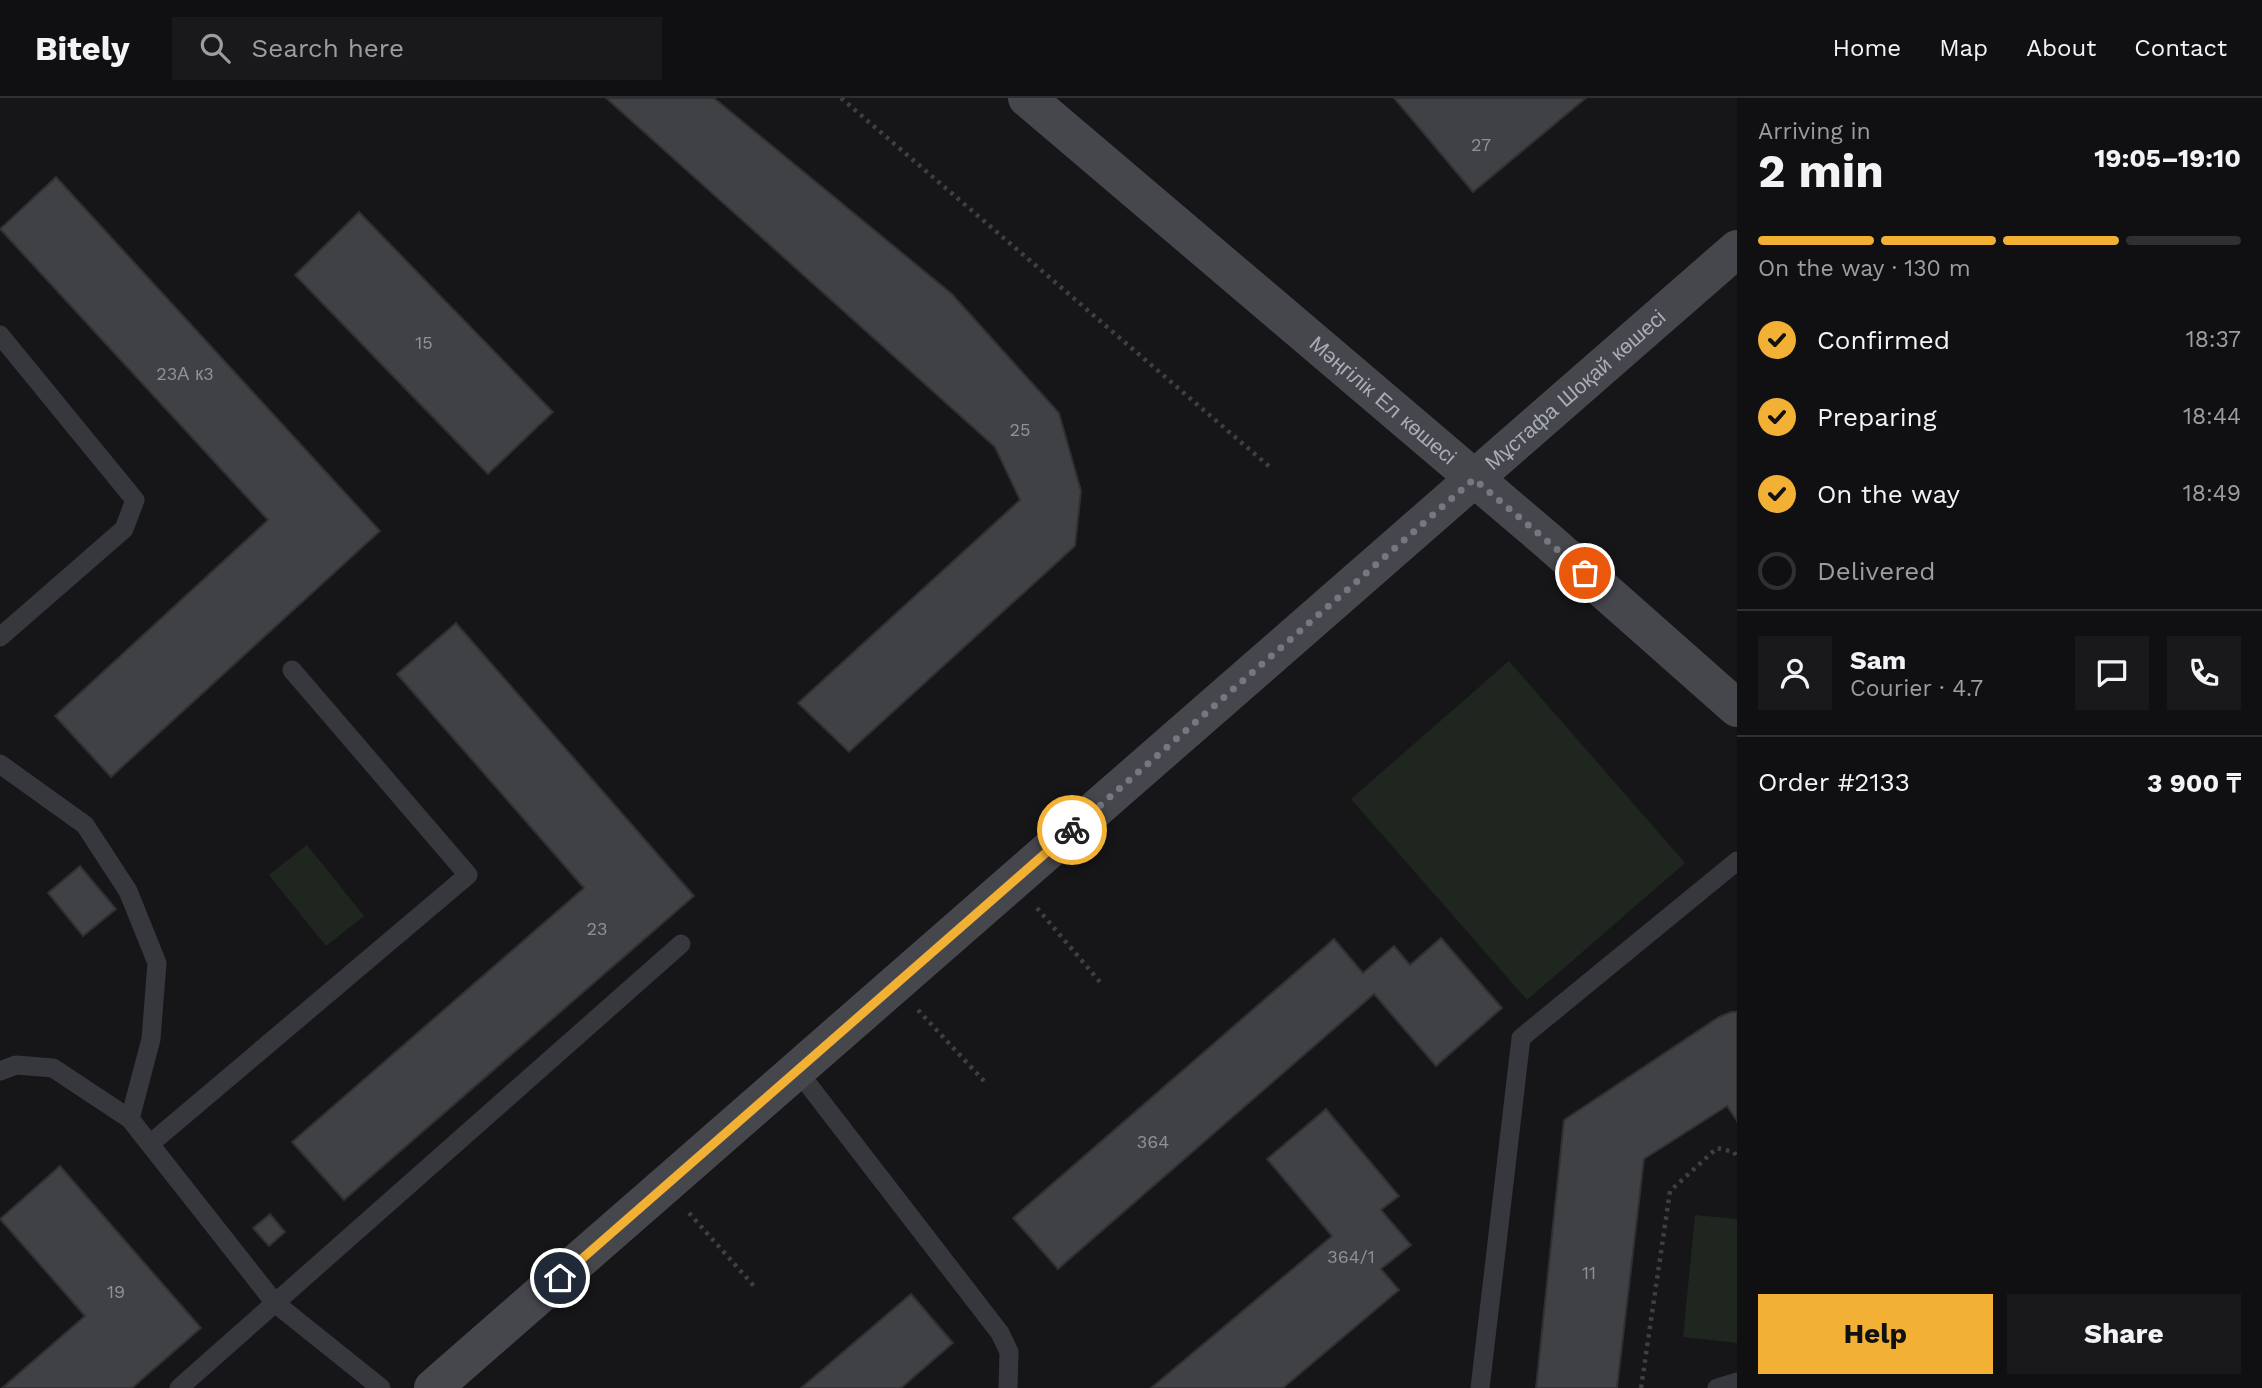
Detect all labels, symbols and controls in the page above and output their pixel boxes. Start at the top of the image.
search box [172,17,662,80]
text: Bitely [35,29,130,68]
icon: search [196,29,234,67]
text: Search here [252,33,404,63]
text: Home [1833,34,1901,62]
text: Map [1939,34,1988,62]
text: About [2026,34,2096,62]
text: Contact [2134,34,2227,62]
text: Arriving in [1758,118,1871,145]
house number: 27 [1471,134,1491,155]
text: 19:05–19:10 [2094,143,2241,173]
text: 2 min [1758,144,1884,198]
text: On the way · 130 m [1758,255,1971,282]
street label: Мұстафа Шоқай көшесі [1480,304,1670,475]
icon: check [1758,321,1796,359]
text: Confirmed [1817,325,1950,355]
text: 18:37 [2186,326,2241,353]
street label: Мәңгілік Ел көшесі [1305,331,1462,469]
house number: 15 [415,332,433,353]
house number: 23А к3 [156,363,214,384]
icon: check [1758,398,1796,436]
text: Preparing [1817,402,1937,432]
text: 18:44 [2183,403,2241,430]
house number: 25 [1010,419,1030,440]
icon: check [1758,475,1796,513]
text: On the way [1817,479,1960,509]
text: 18:49 [2183,480,2241,507]
pin [1555,543,1615,603]
icon: bag [1566,554,1604,592]
text: Delivered [1817,556,1936,586]
button: person [1758,636,1832,710]
button: chat [2075,636,2149,710]
button: phone [2167,636,2241,710]
text: Sam [1850,645,1906,675]
text: Courier · 4.7 [1850,675,1983,702]
text: Order #2133 [1758,767,1910,797]
text: 3 900 ₸ [2147,768,2241,798]
courier [1037,795,1107,865]
icon: bike [1053,811,1091,849]
house number: 23 [587,918,608,939]
house number: 364 [1137,1131,1169,1152]
house number: 364/1 [1327,1246,1375,1267]
pin [530,1248,590,1308]
icon: home [541,1259,579,1297]
house number: 11 [1582,1262,1596,1283]
house number: 19 [107,1281,125,1302]
button: Help [1758,1294,1993,1374]
button: Share [2007,1294,2241,1374]

